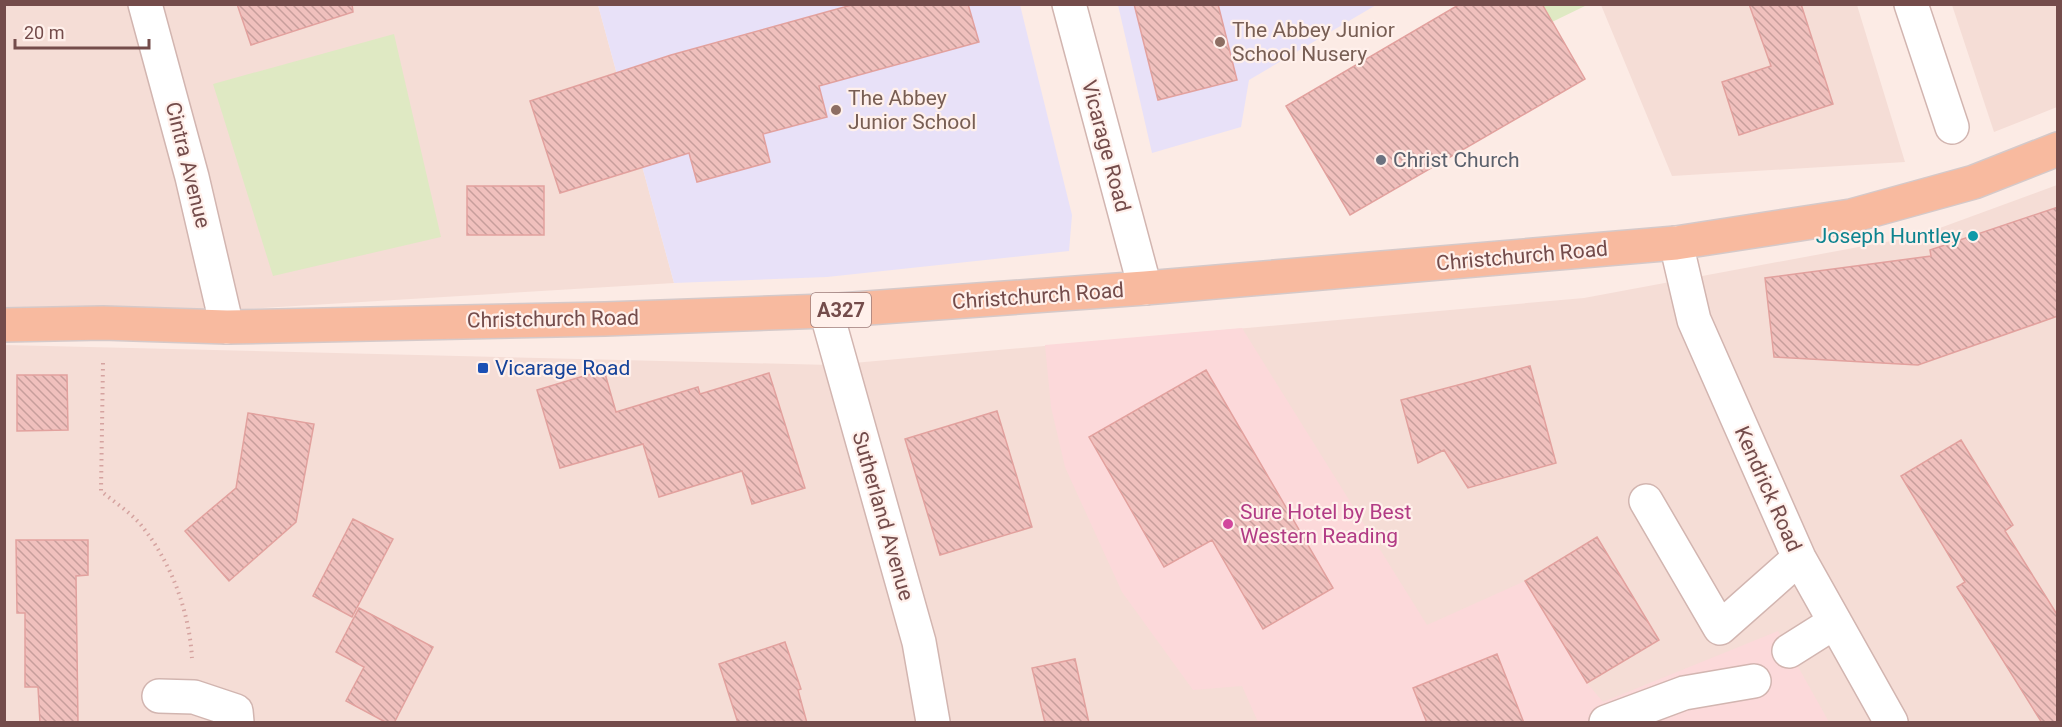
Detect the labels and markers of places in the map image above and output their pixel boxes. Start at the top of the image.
place label: The Abbey Junior School Nusery [1232,18,1395,66]
marker: The Abbey Junior School Nusery [1213,35,1227,49]
place label: The Abbey Junior School [848,86,976,134]
marker: The Abbey Junior School [829,103,843,117]
place label: Christ Church [1393,148,1520,172]
marker: Christ Church [1374,153,1388,167]
place label: Joseph Huntley [1816,224,1961,248]
marker: Joseph Huntley [1966,229,1980,243]
place label: Vicarage Road [495,356,630,380]
marker: Vicarage Road [476,361,490,375]
place label: Sure Hotel by Best Western Reading [1240,500,1411,548]
marker: Sure Hotel by Best Western Reading [1221,517,1235,531]

